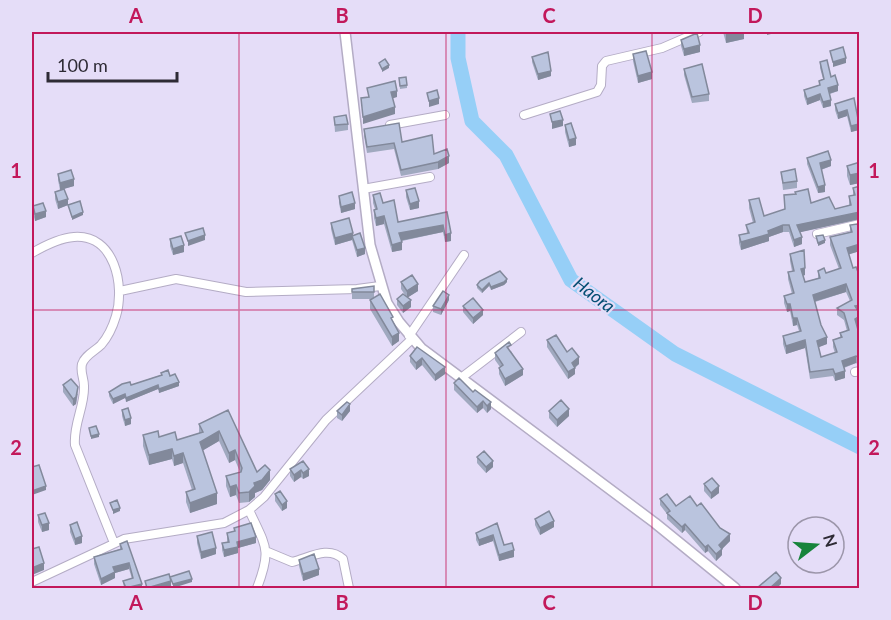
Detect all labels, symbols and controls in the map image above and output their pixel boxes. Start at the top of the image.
text: A [128,3,143,27]
text: B [335,3,349,27]
text: C [542,3,556,27]
text: D [747,3,763,27]
scale bar [48,45,177,83]
text: 100 m [57,54,108,76]
text: 1 [10,158,22,182]
text: 1 [868,158,880,182]
water label: Haora [570,272,620,317]
text: 2 [10,435,22,459]
text: 2 [868,435,880,459]
north arrow [786,515,846,575]
text: N [820,532,842,549]
text: A [128,590,143,614]
text: B [335,590,349,614]
text: C [542,590,556,614]
text: D [747,590,763,614]

